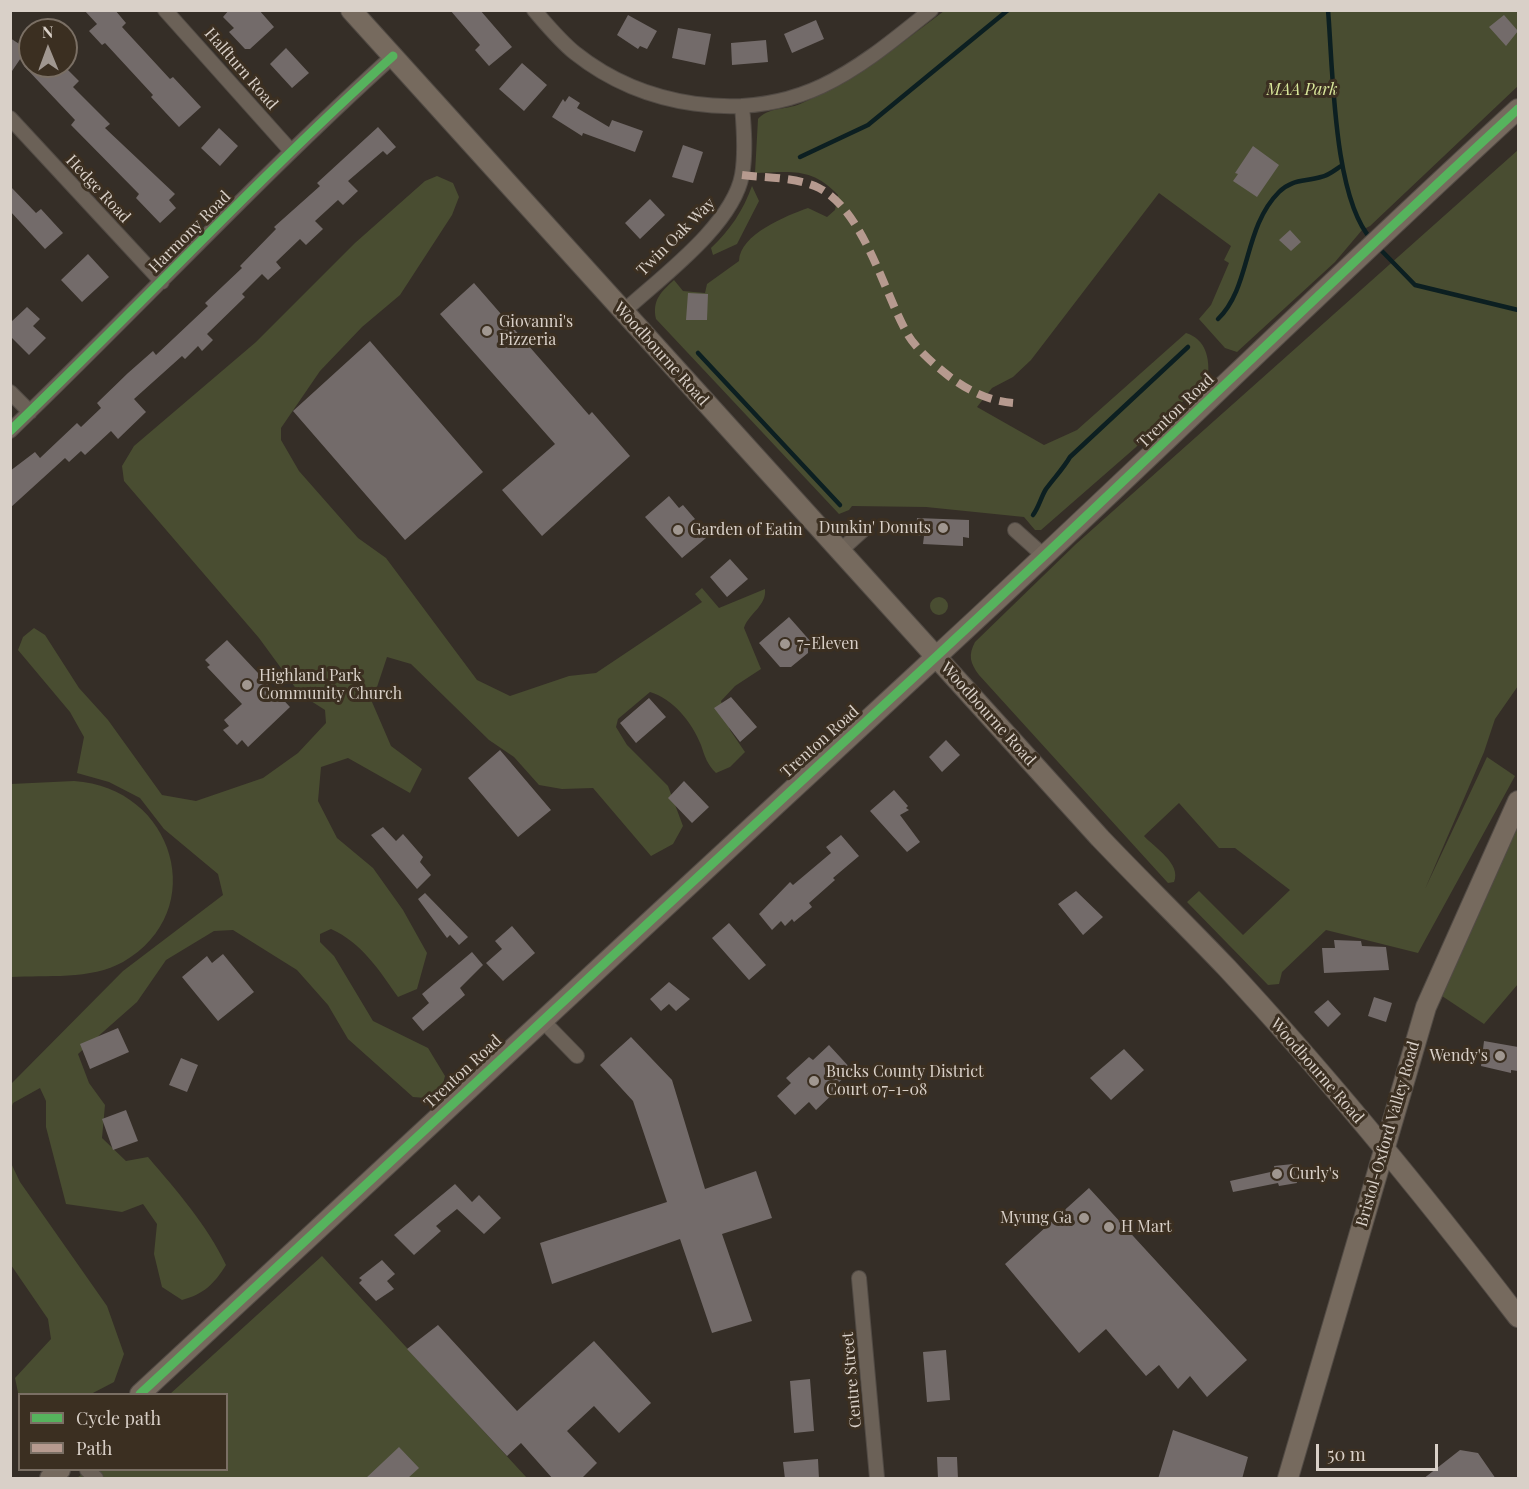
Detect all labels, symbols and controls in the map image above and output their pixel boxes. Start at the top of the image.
north arrow [18,18,78,78]
text: N [42,21,54,42]
street label: Halfturn Road [200,24,282,114]
park label: MAA Park [1267,80,1337,100]
street label: Hedge Road [62,151,134,227]
street label: Harmony Road [145,187,235,277]
street label: Twin Oak Way [633,194,719,280]
street label: Woodbourne Road [610,298,712,410]
place label: Giovanni's Pizzeria [499,312,573,350]
marker: Giovanni's Pizzeria [480,324,494,338]
street label: Trenton Road [1134,370,1218,452]
place label: Dunkin' Donuts [819,518,931,538]
place label: Garden of Eatin [690,520,803,540]
marker: Dunkin' Donuts [936,521,950,535]
marker: Garden of Eatin [671,523,685,537]
place label: 7-Eleven [797,634,859,654]
marker: 7-Eleven [778,637,792,651]
street label: Woodbourne Road [937,658,1039,770]
place label: Highland Park Community Church [259,666,402,704]
marker: Highland Park Community Church [240,678,254,692]
street label: Trenton Road [777,702,863,782]
street label: Woodbourne Road [1266,1015,1368,1127]
street label: Trenton Road [420,1031,506,1113]
street label: Bristol-Oxford Valley Road [1352,1039,1424,1229]
place label: Wendy's [1429,1046,1488,1066]
marker: Wendy's [1493,1049,1507,1063]
place label: Bucks County District Court 07-1-08 [826,1062,984,1100]
marker: Bucks County District Court 07-1-08 [807,1074,821,1088]
place label: Curly's [1289,1164,1339,1184]
marker: Curly's [1270,1167,1284,1181]
place label: Myung Ga [1000,1208,1072,1228]
marker: Myung Ga [1077,1211,1091,1225]
place label: H Mart [1121,1217,1172,1237]
marker: H Mart [1102,1220,1116,1234]
street label: Centre Street [838,1331,866,1429]
legend [18,1393,228,1471]
text: Cycle path [76,1406,161,1430]
scale bar [1319,1432,1440,1470]
text: Path [76,1436,112,1460]
text: 50 m [1327,1442,1366,1466]

